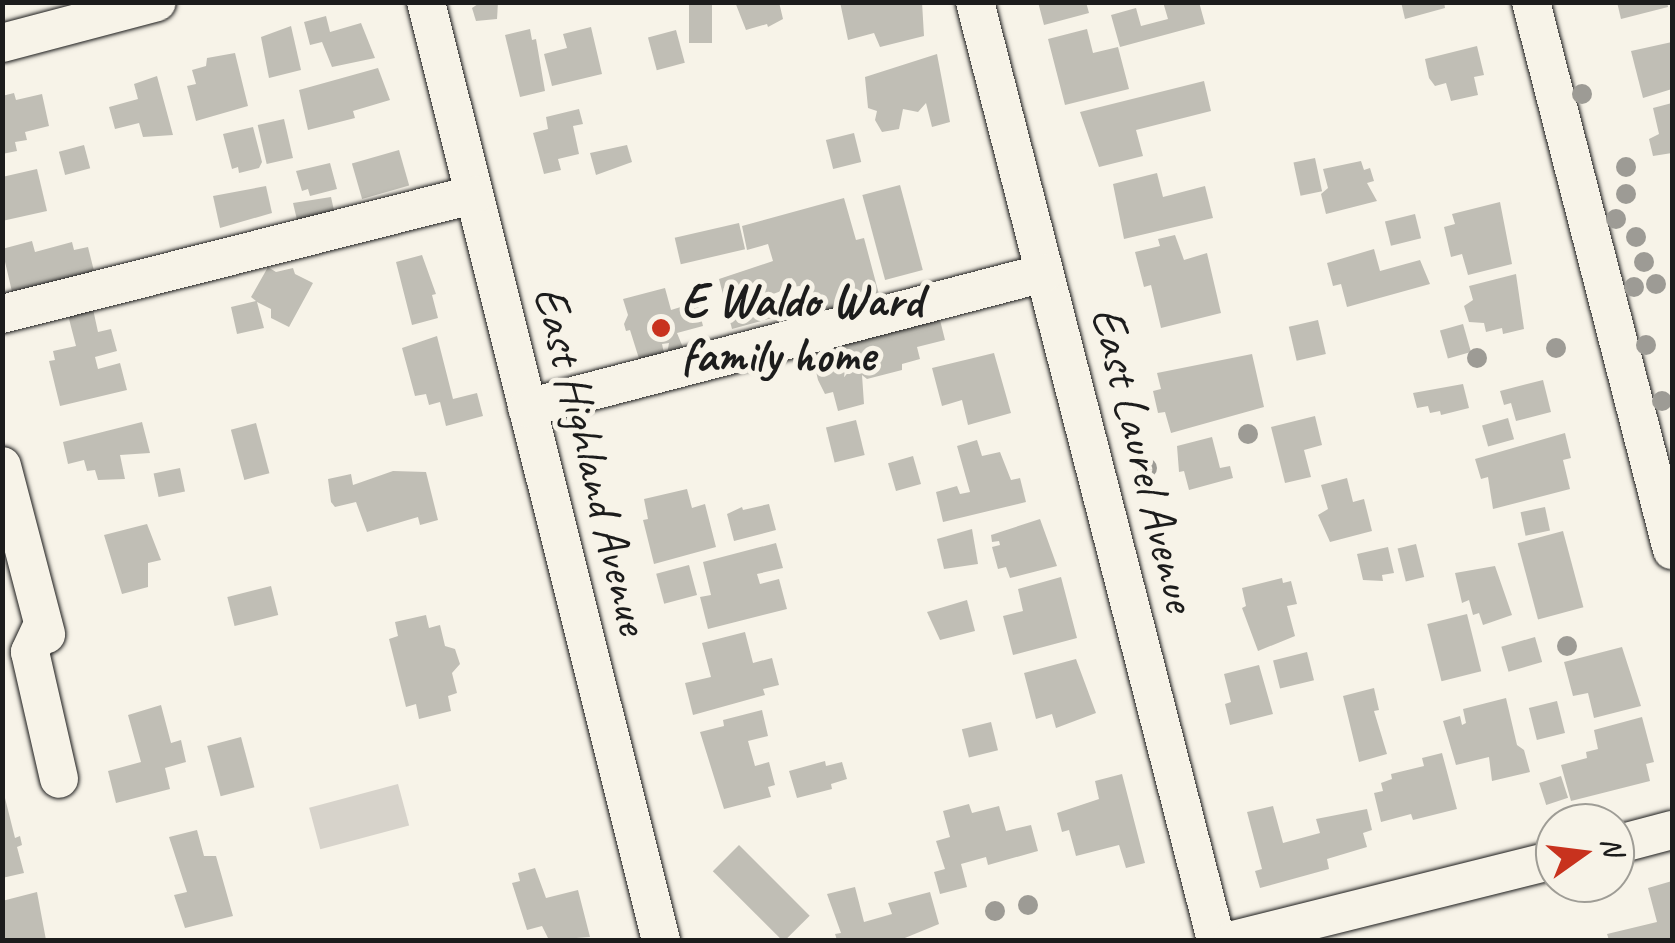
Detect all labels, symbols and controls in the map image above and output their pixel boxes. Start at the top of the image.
place label: E Waldo Ward family home [681,271,924,384]
street label: East Highland Avenue [521,281,663,639]
street label: East Laurel Avenue [1078,301,1210,617]
marker: E Waldo Ward family home [650,317,672,339]
north arrow [1535,803,1635,903]
text: N [1594,833,1632,859]

